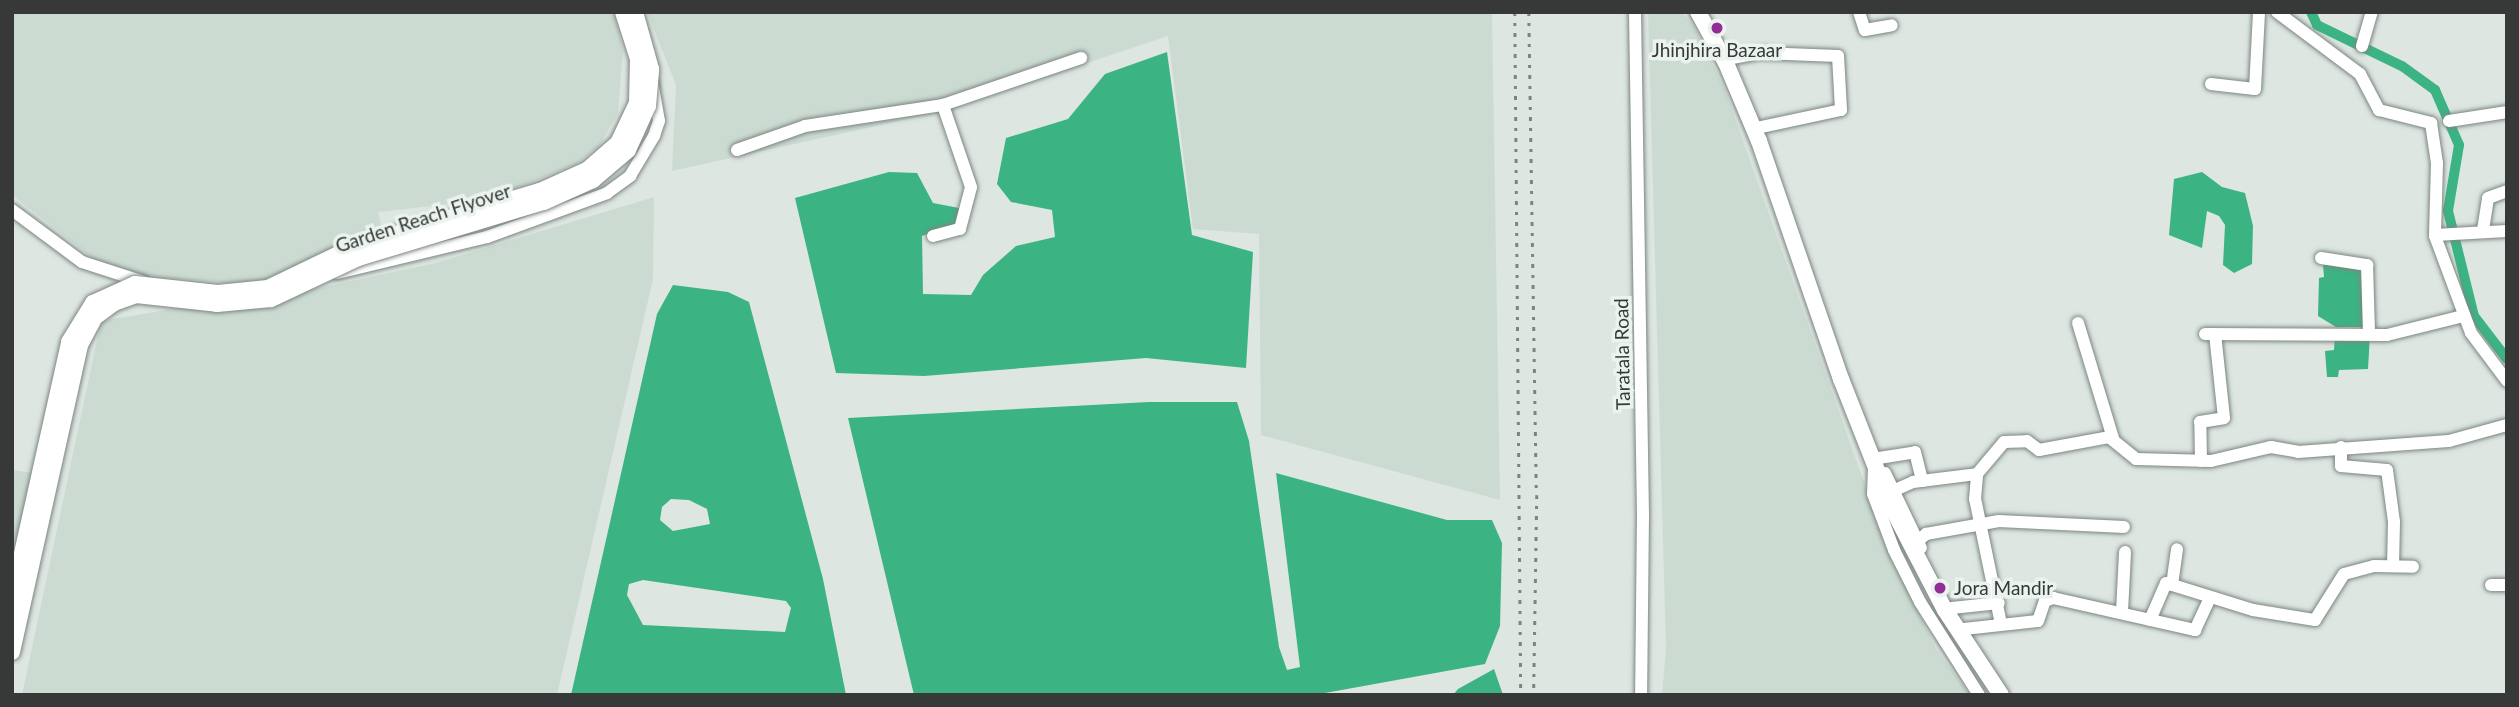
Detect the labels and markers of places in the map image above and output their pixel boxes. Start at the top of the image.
marker: Jhinjhira Bazaar [1709,20,1725,36]
place label: Jhinjhira Bazaar [1652,39,1782,61]
place label: Jora Mandir [1954,577,2053,599]
marker: Jora Mandir [1932,580,1948,596]

